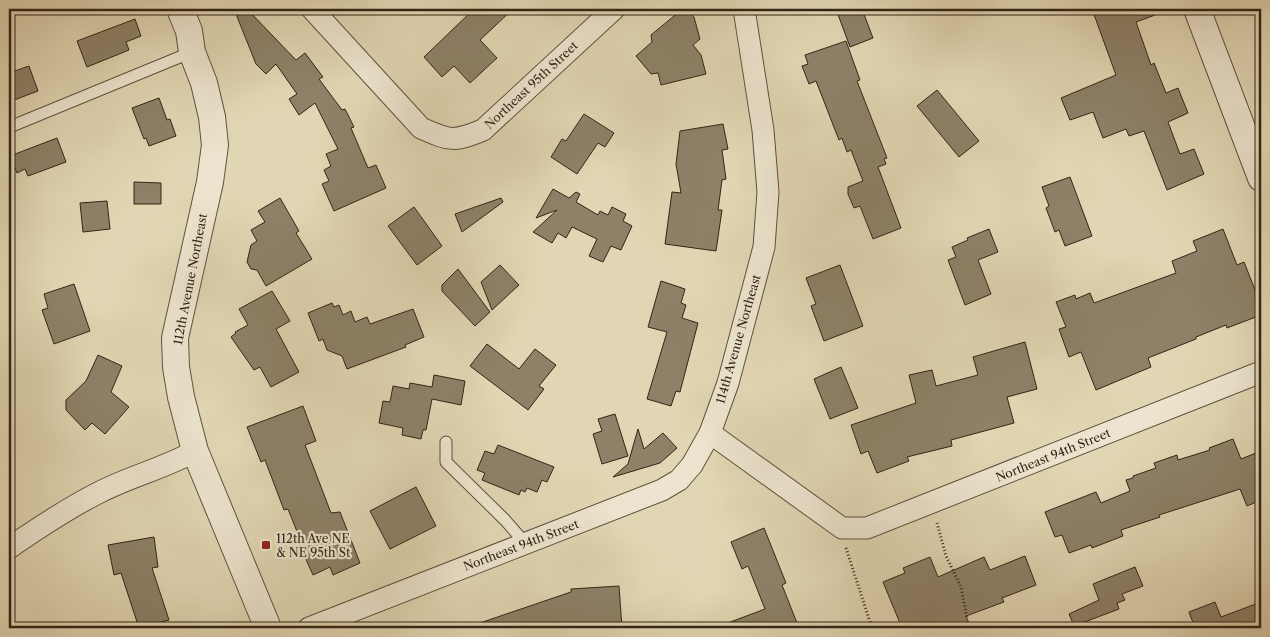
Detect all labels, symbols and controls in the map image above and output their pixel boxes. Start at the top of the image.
street label: Northeast 95th Street [481,37,581,132]
street label: 112th Avenue Northeast [170,211,210,346]
street label: 114th Avenue Northeast [712,272,764,405]
street label: Northeast 94th Street [993,425,1113,485]
street label: Northeast 94th Street [461,516,582,574]
place label: 112th Ave NE & NE 95th St [276,531,351,560]
marker: 112th Ave NE & NE 95th St [260,539,272,551]

